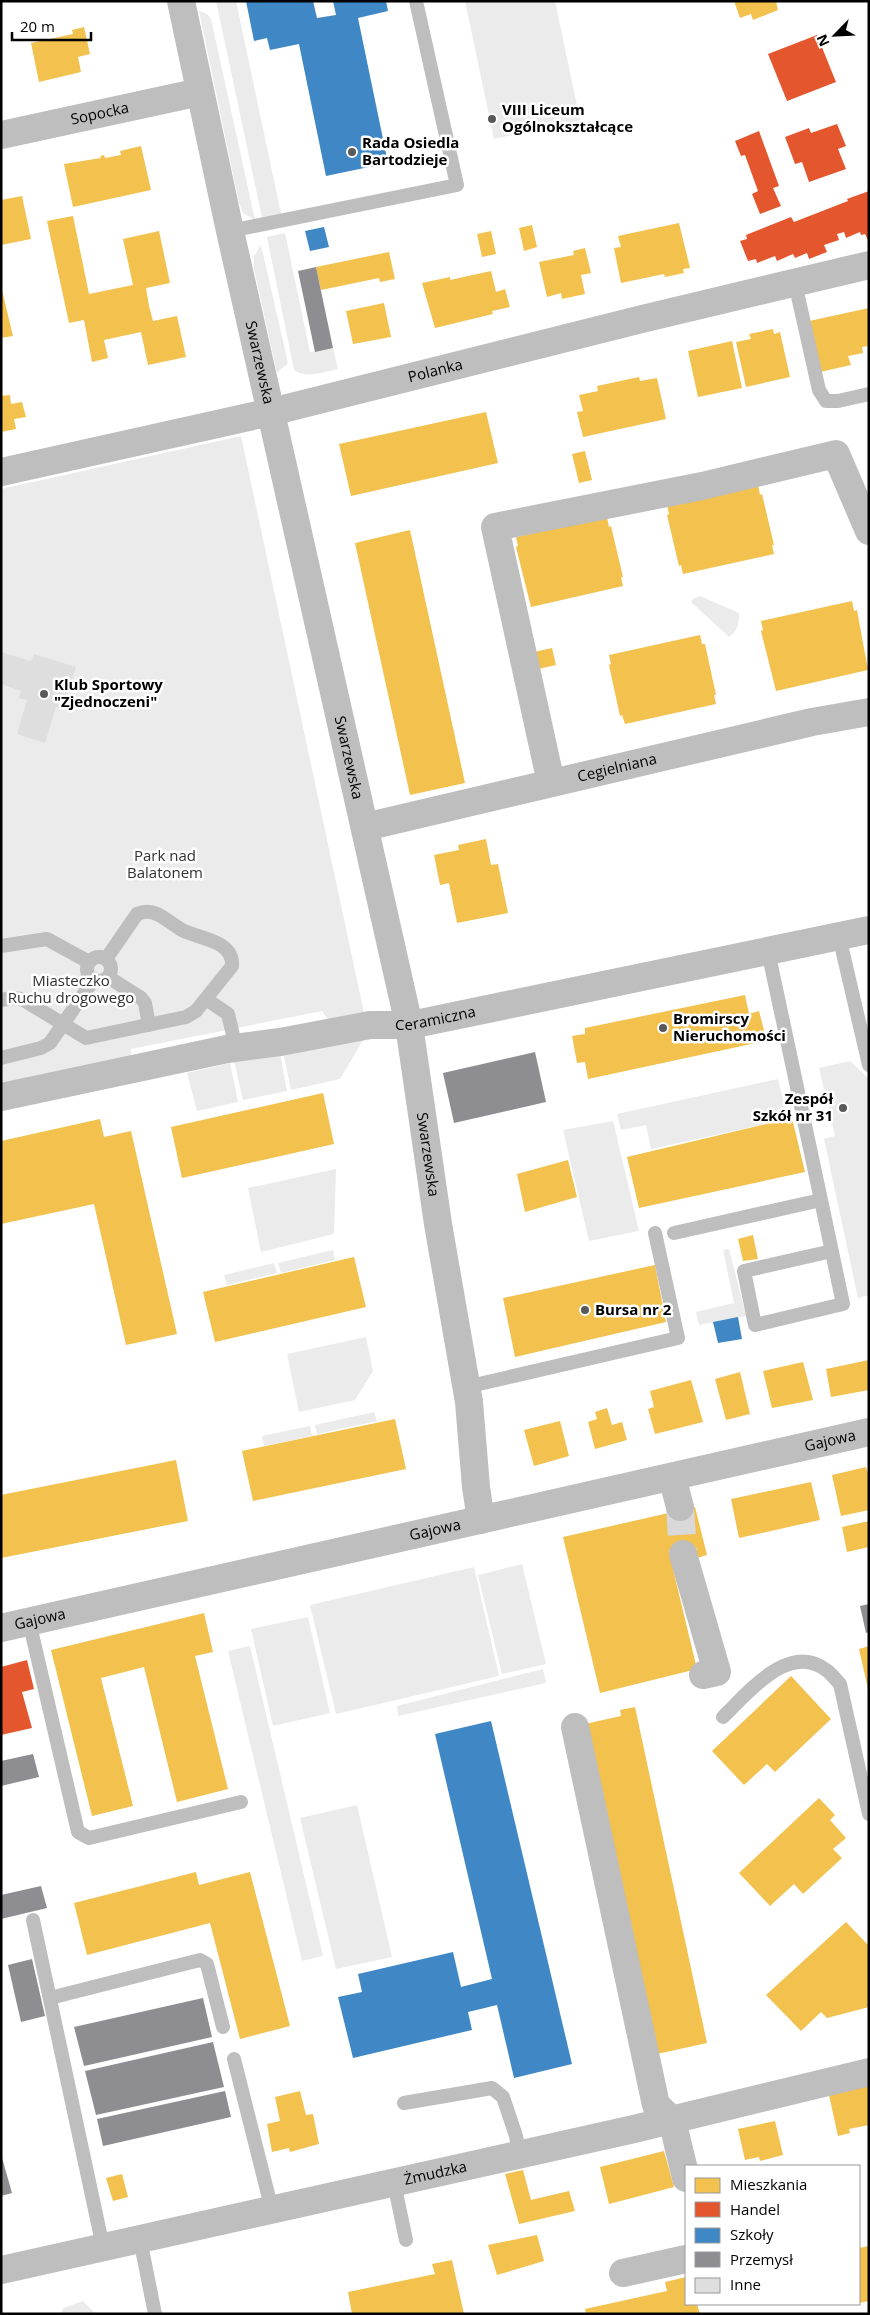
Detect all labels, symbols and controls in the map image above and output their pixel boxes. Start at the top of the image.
scale bar [12,10,91,42]
north arrow [810,10,860,60]
text: 20 m [20,16,55,36]
text: N [812,31,834,50]
street label: Sopocka [69,97,130,129]
place label: VIII Liceum Ogólnokształcące [502,99,633,136]
marker: VIII Liceum Ogólnokształcące [486,113,498,125]
place label: Rada Osiedla Bartodzieje [362,132,459,169]
marker: Rada Osiedla Bartodzieje [346,146,358,158]
street label: Swarzewska [242,319,280,406]
street label: Polanka [406,353,465,386]
place label: Klub Sportowy "Zjednoczeni" [54,674,163,711]
marker: Klub Sportowy "Zjednoczeni" [38,688,50,700]
street label: Swarzewska [331,714,369,801]
street label: Cegielniana [575,748,659,786]
park label: Park nad Balatonem [127,845,203,882]
park label: Miasteczko Ruchu drogowego [8,970,134,1007]
street label: Ceramiczna [395,1001,477,1034]
place label: Bromirscy Nieruchomości [673,1008,786,1045]
marker: Bromirscy Nieruchomości [657,1022,669,1034]
place label: Zespół Szkół nr 31 [753,1088,833,1125]
marker: Zespół Szkół nr 31 [837,1102,849,1114]
street label: Swarzewska [413,1111,445,1198]
place label: Bursa nr 2 [595,1299,672,1319]
marker: Bursa nr 2 [579,1304,591,1316]
street label: Gajowa [802,1424,857,1455]
street label: Gajowa [407,1514,462,1544]
street label: Gajowa [12,1603,67,1634]
street label: Żmudzka [402,2156,469,2189]
legend [685,2165,860,2305]
text: Mieszkania [730,2174,807,2194]
text: Handel [730,2199,780,2219]
text: Szkoły [730,2224,774,2244]
text: Przemysł [730,2249,793,2269]
text: Inne [730,2274,761,2294]

